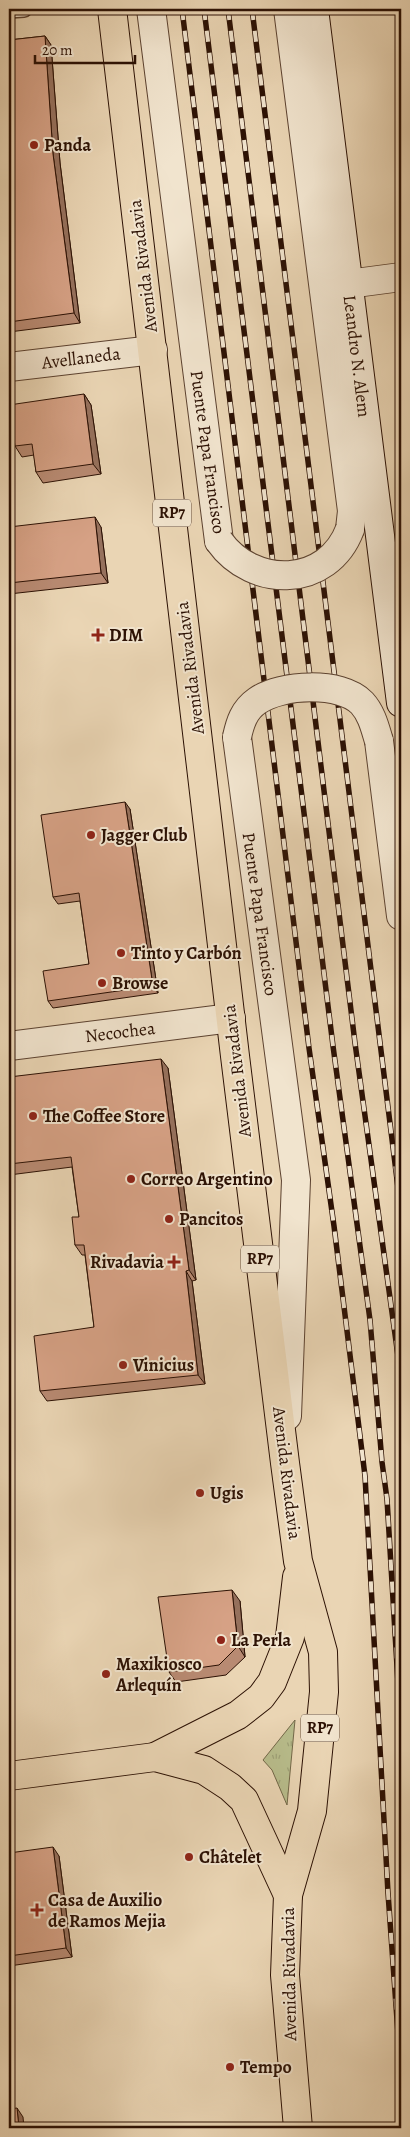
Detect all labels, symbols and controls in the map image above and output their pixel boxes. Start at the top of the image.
scale bar [35,32,135,64]
text: 20 m [42,40,73,60]
place label: Panda [44,133,91,157]
marker: Panda [28,139,40,151]
street label: Avenida Rivadavia [123,198,163,335]
street label: Leandro N. Alem [338,293,376,419]
street label: Avellaneda [39,341,122,375]
street label: Puente Papa Francisco [185,369,231,535]
road number: RP7 [153,499,191,526]
street label: Avenida Rivadavia [170,600,210,737]
place label: DIM [109,623,143,647]
marker: DIM [91,628,105,642]
place label: Jagger Club [101,823,187,847]
marker: Jagger Club [85,829,97,841]
street label: Puente Papa Francisco [237,831,283,997]
place label: Tinto y Carbón [131,941,242,965]
marker: Tinto y Carbón [115,947,127,959]
place label: Browse [112,971,168,995]
marker: Browse [96,977,108,989]
street label: Avenida Rivadavia [217,1003,257,1140]
street label: Necochea [83,1016,157,1048]
place label: The Coffee Store [43,1104,165,1128]
marker: The Coffee Store [27,1110,39,1122]
place label: Correo Argentino [141,1167,273,1191]
marker: Correo Argentino [125,1173,137,1185]
place label: Pancitos [179,1207,243,1231]
marker: Pancitos [163,1213,175,1225]
road number: RP7 [241,1246,279,1272]
place label: Rivadavia [90,1250,164,1274]
marker: Rivadavia [168,1256,180,1268]
place label: Vinicius [132,1353,194,1377]
marker: Vinicius [117,1359,129,1371]
street label: Avenida Rivadavia [267,1404,307,1541]
place label: Ugis [210,1481,244,1505]
marker: Ugis [194,1487,206,1499]
place label: La Perla [231,1628,291,1652]
marker: La Perla [215,1634,227,1646]
place label: Maxikiosco Arlequín [115,1652,202,1697]
marker: Maxikiosco Arlequín [100,1668,112,1680]
road number: RP7 [301,1715,339,1742]
place label: Châtelet [199,1845,262,1869]
marker: Châtelet [183,1851,195,1863]
place label: Casa de Auxilio de Ramos Mejia [48,1888,166,1933]
marker: Casa de Auxilio de Ramos Mejia [30,1903,44,1917]
street label: Avenida Rivadavia [276,1906,302,2042]
place label: Tempo [240,2055,292,2079]
marker: Tempo [224,2061,236,2073]

